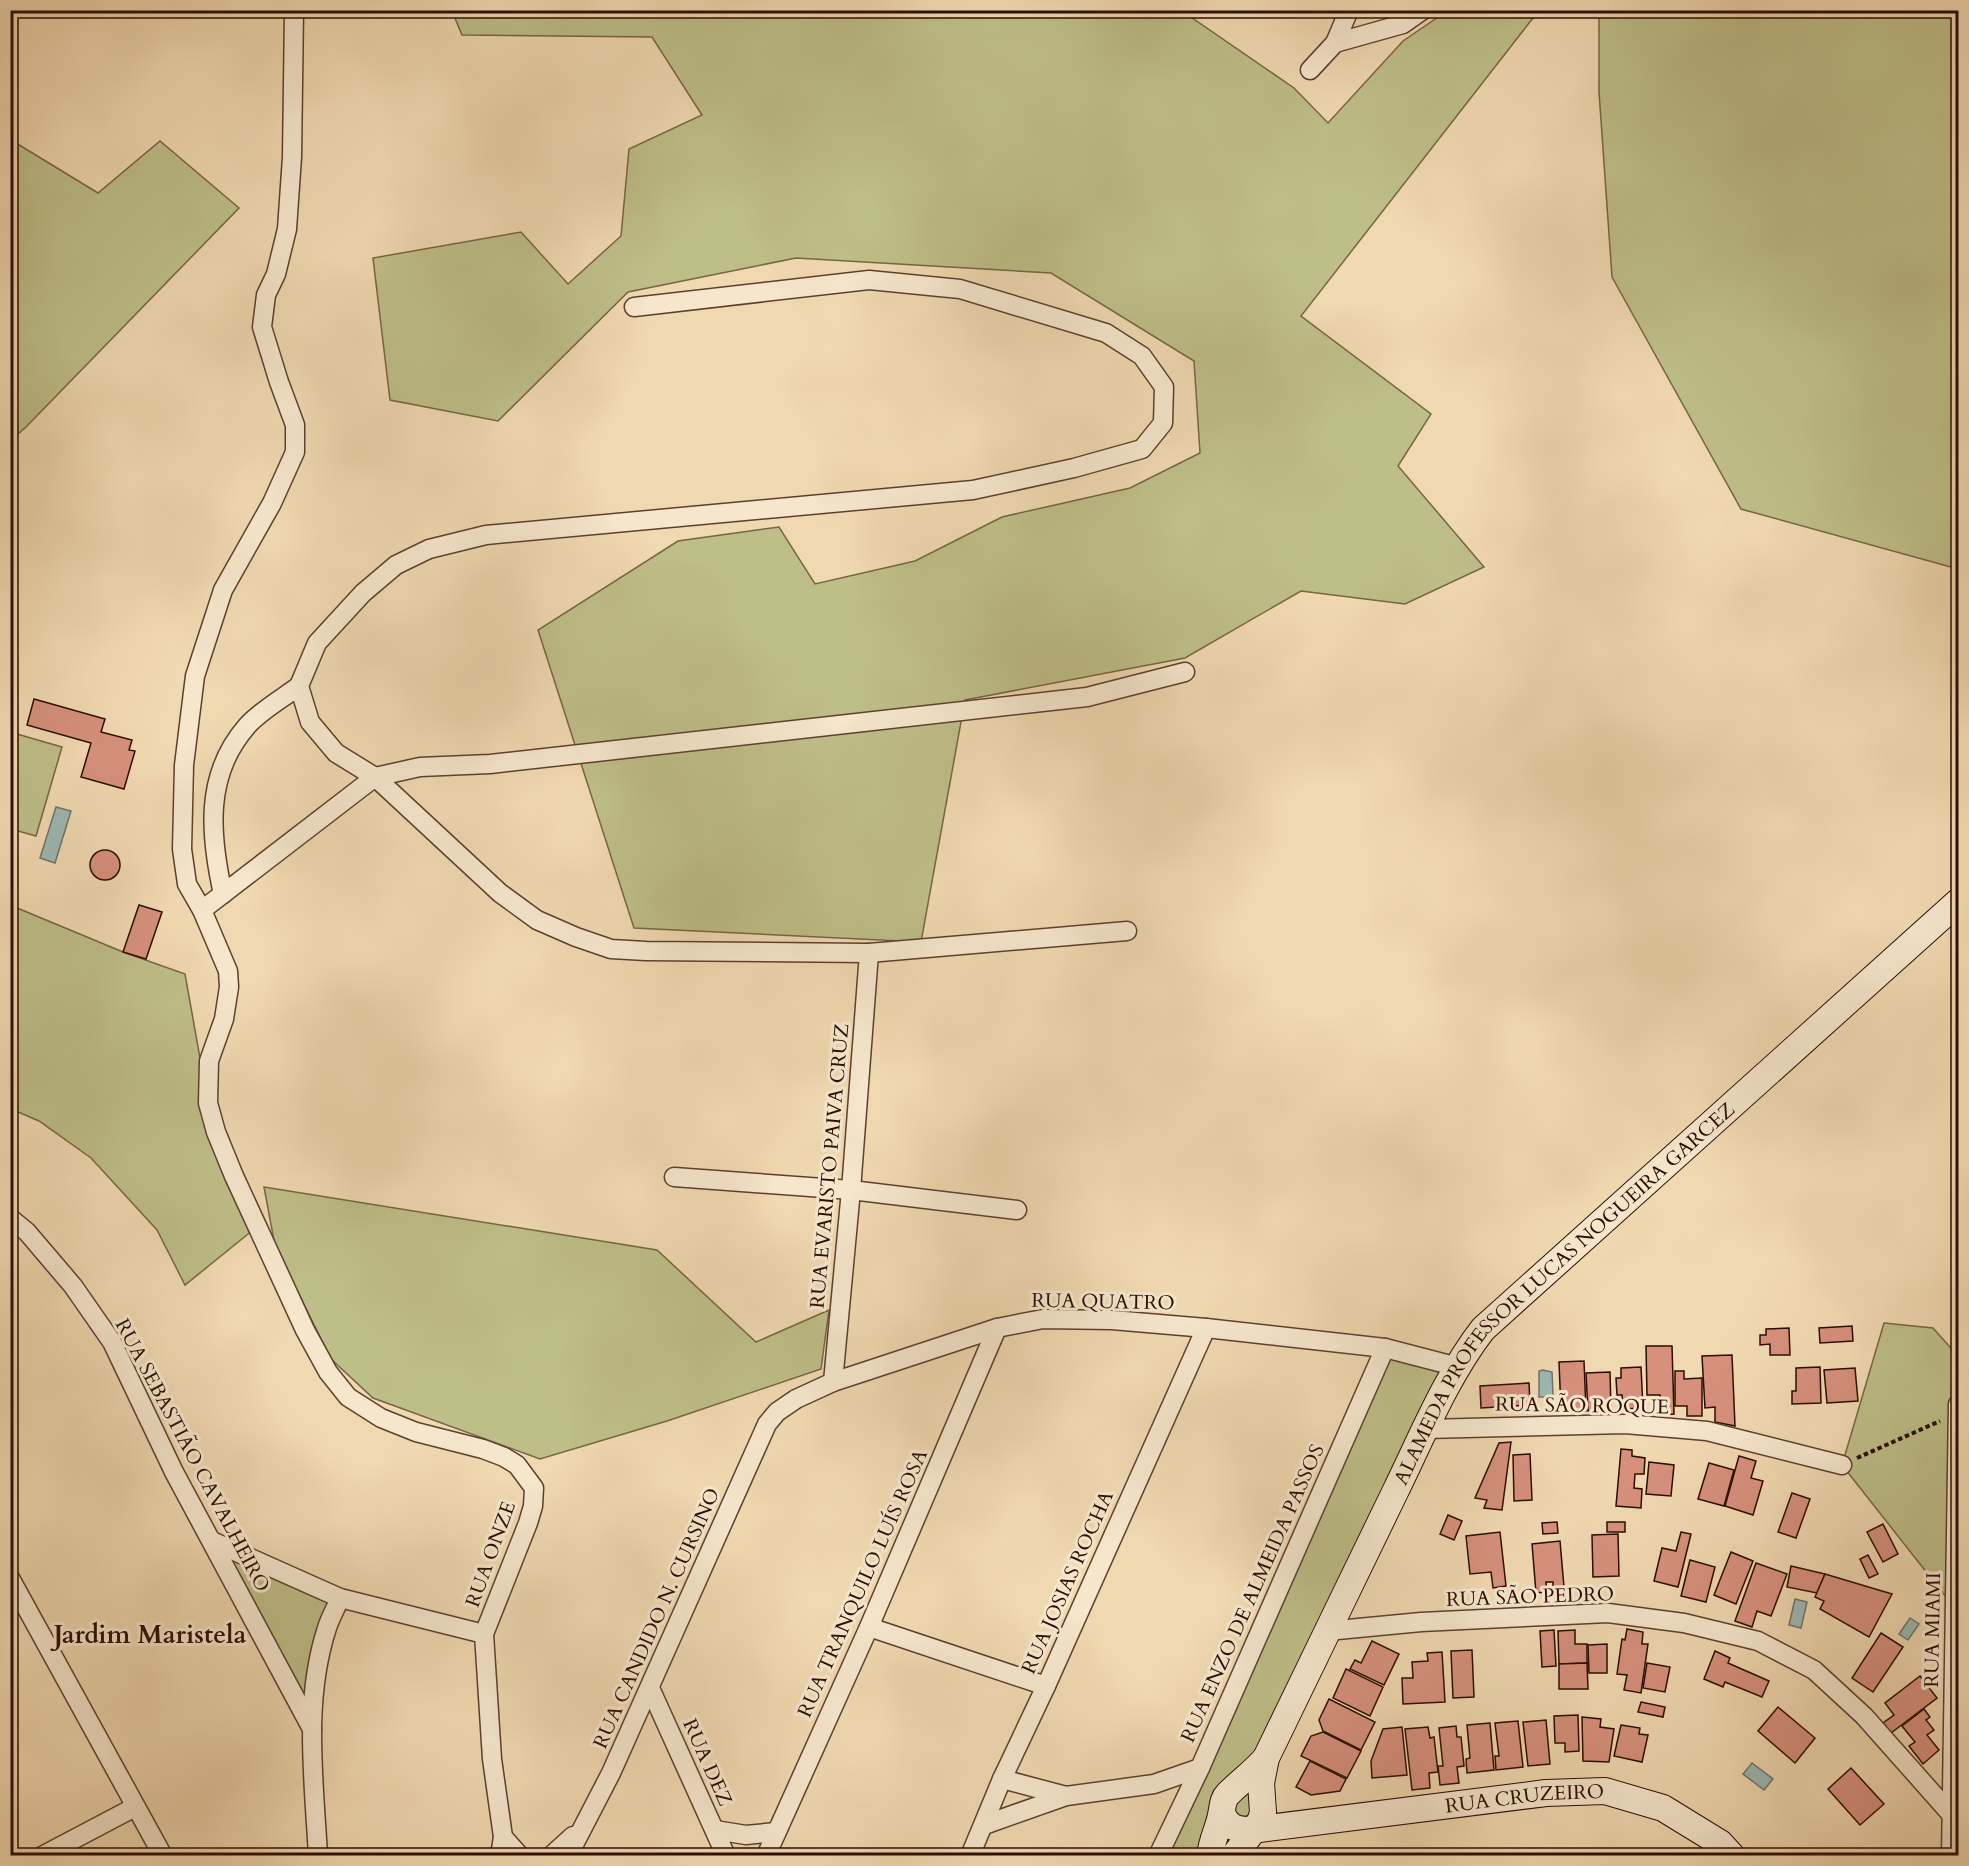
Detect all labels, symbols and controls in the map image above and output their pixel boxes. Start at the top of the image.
street label: RUA EVARISTO PAIVA CRUZ [804,1022,855,1310]
street label: ALAMEDA PROFESSOR LUCAS NOGUEIRA GARCEZ [1388,1096,1740,1489]
street label: RUA QUATRO [1031,1287,1175,1316]
street label: RUA SEBASTIÃO CAVALHEIRO [109,1314,276,1597]
street label: RUA SÃO ROQUE [1495,1390,1669,1421]
street label: RUA ENZO DE ALMEIDA PASSOS [1174,1440,1331,1747]
street label: RUA TRANQUILO LUÍS ROSA [791,1444,934,1722]
street label: RUA CANDIDO N. CURSINO [587,1484,726,1753]
street label: RUA JOSIAS ROCHA [1015,1486,1120,1678]
street label: RUA ONZE [459,1498,522,1611]
street label: RUA MIAMI [1918,1572,1947,1688]
street label: RUA SÃO PEDRO [1445,1580,1615,1613]
district label: Jardim Maristela [49,1617,247,1652]
street label: RUA DEZ [676,1714,739,1810]
street label: RUA CRUZEIRO [1443,1778,1605,1820]

